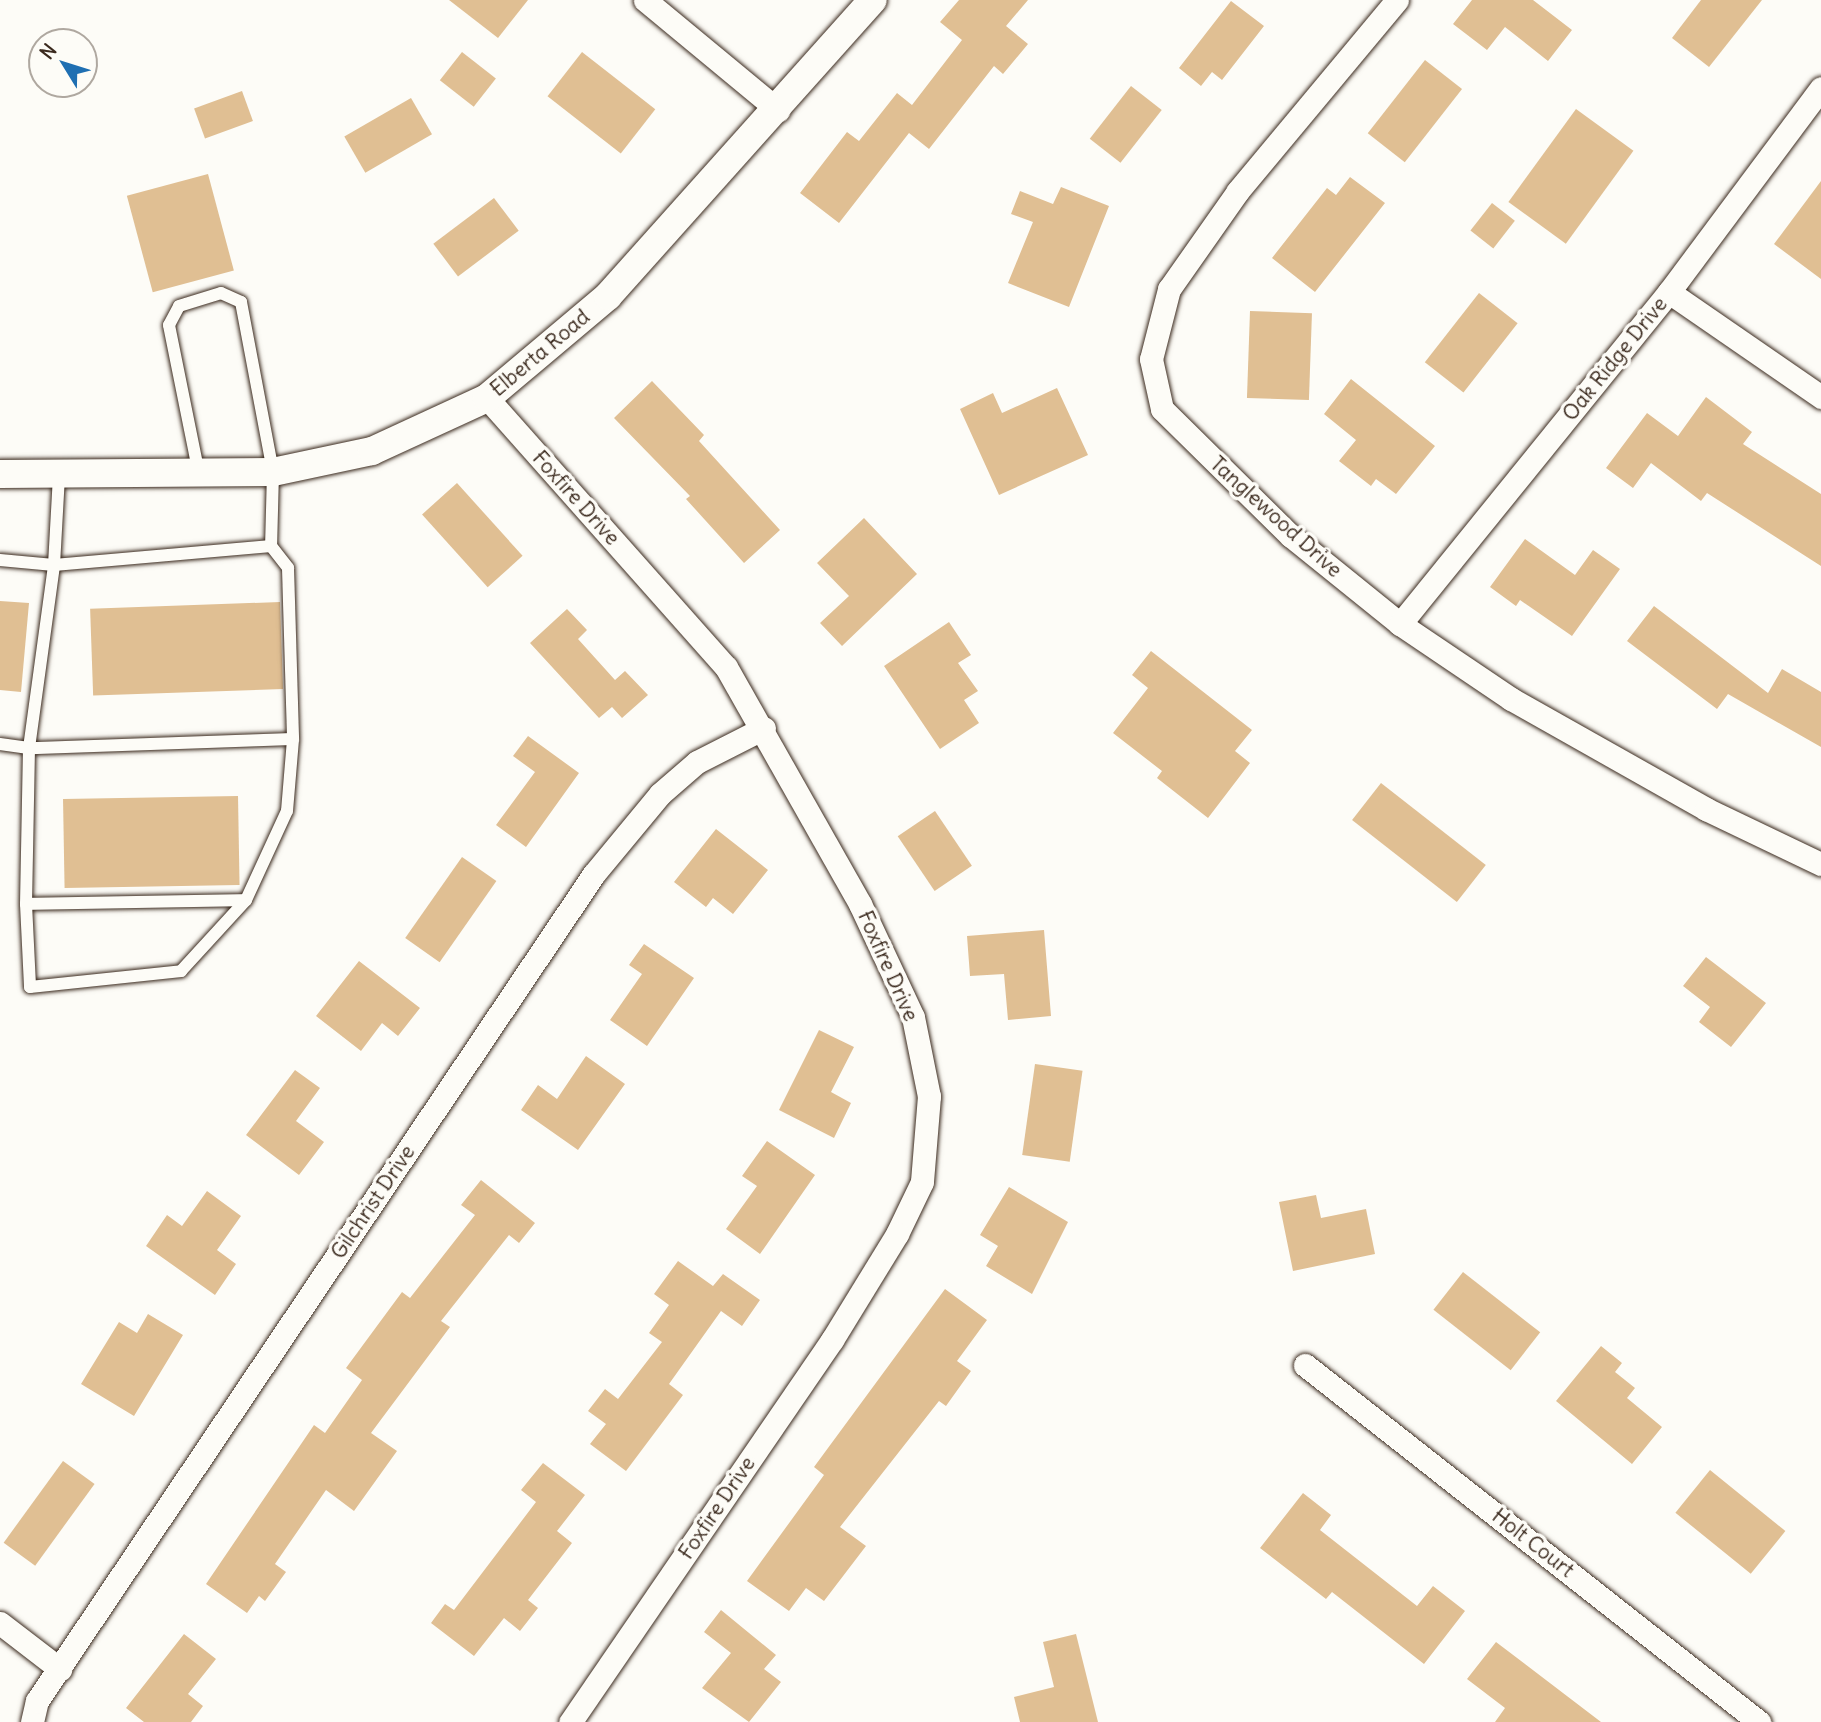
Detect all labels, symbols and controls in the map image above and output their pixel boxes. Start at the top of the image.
north arrow [28,28,98,98]
text: N [35,39,62,64]
street label: Oak Ridge Drive [1557,292,1673,426]
street label: Elberta Road [485,304,595,402]
street label: Foxfire Drive [527,446,625,550]
street label: Tanglewood Drive [1205,451,1347,583]
street label: Foxfire Drive [852,907,924,1025]
street label: Gilchrist Drive [326,1140,420,1264]
street label: Foxfire Drive [673,1452,761,1564]
street label: Holt Court [1487,1503,1579,1583]

